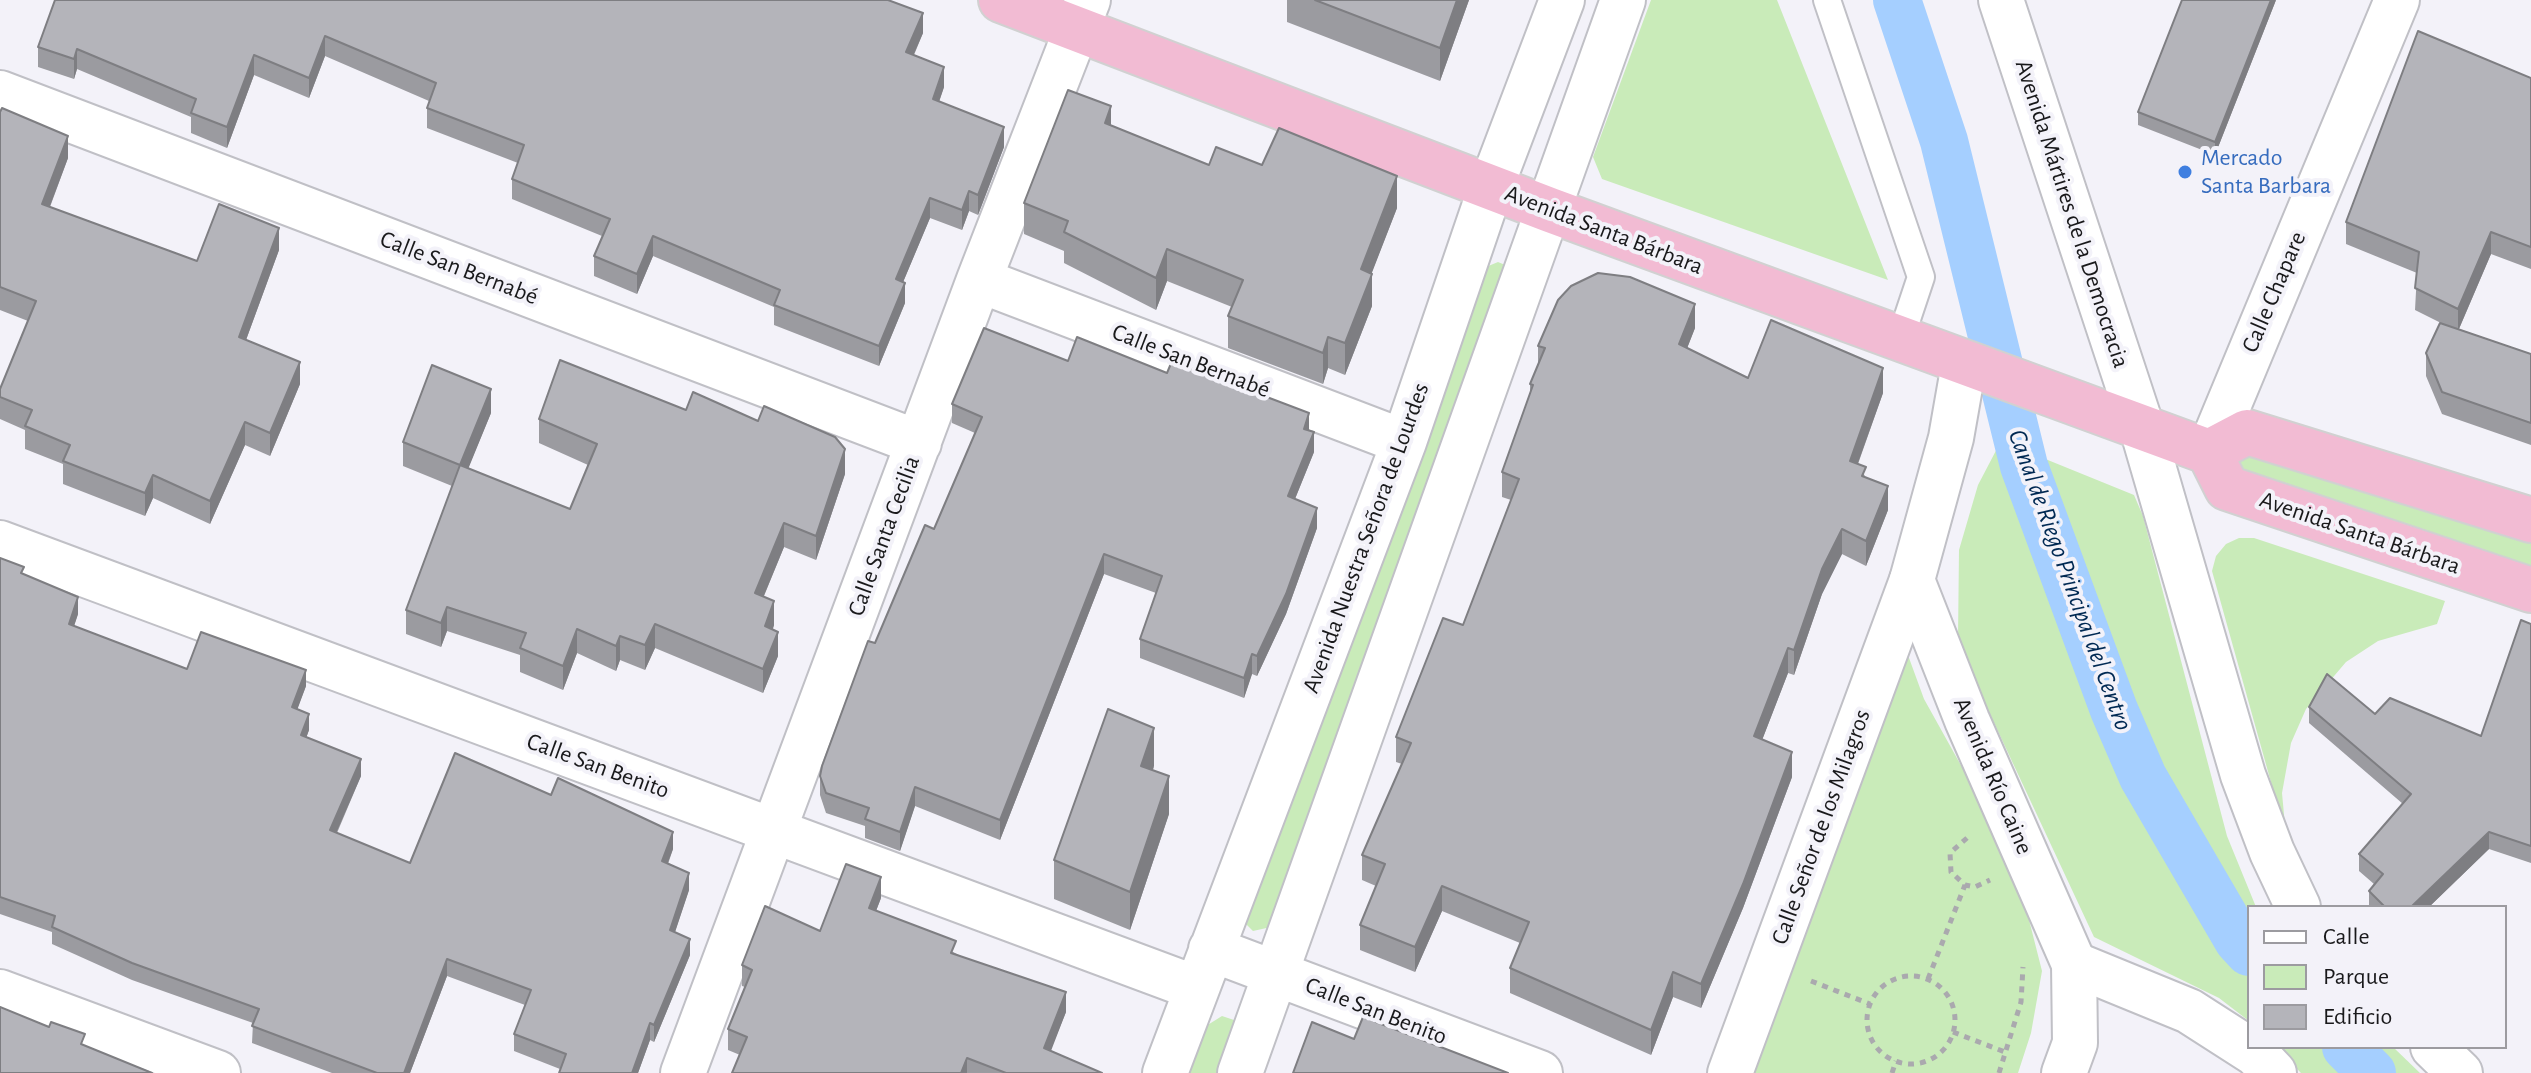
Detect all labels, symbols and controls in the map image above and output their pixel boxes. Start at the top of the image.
street label: Avenida Mártires de la Democracia [2009,56,2135,372]
place label: Mercado Santa Barbara [2201,144,2331,200]
marker: Mercado Santa Barbara [2176,163,2194,181]
street label: Avenida Santa Bárbara [1501,179,1707,281]
street label: Calle San Bernabé [376,225,542,311]
street label: Calle Chapare [2236,227,2312,357]
street label: Calle San Bernabé [1108,318,1274,404]
street label: Avenida Nuestra Señora de Lourdes [1296,379,1436,697]
water label: Canal de Riego Principal del Centro [2001,425,2139,735]
street label: Calle Santa Cecilia [842,452,926,620]
street label: Avenida Santa Bárbara [2256,485,2464,581]
street label: Avenida Río Caine [1947,693,2039,859]
street label: Calle Señor de los Milagros [1765,706,1877,948]
street label: Calle San Benito [523,727,673,805]
legend [2247,905,2507,1049]
text: Calle [2323,925,2370,949]
text: Parque [2323,965,2389,989]
street label: Calle San Benito [1301,971,1451,1051]
text: Edificio [2323,1005,2392,1029]

